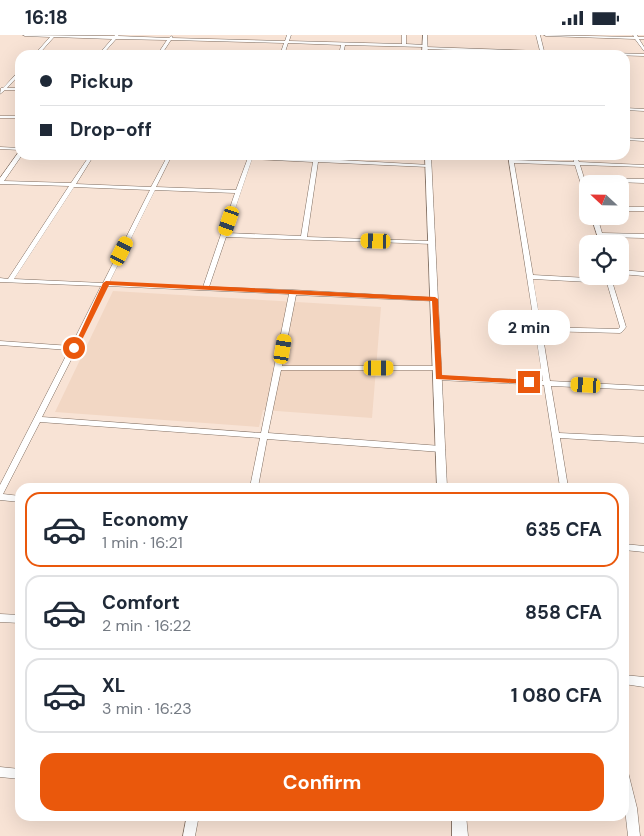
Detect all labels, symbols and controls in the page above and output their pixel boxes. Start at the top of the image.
text: 16:18 [25,5,68,30]
text: Pickup [70,69,134,94]
text: Drop-off [70,117,152,142]
north arrow [579,175,629,225]
map controls [579,175,629,285]
car [217,204,240,238]
car [360,233,391,249]
car [108,234,135,268]
button: locate [579,235,629,285]
callout: 2 min [488,309,570,345]
text: 2 min [508,317,550,338]
car [273,333,292,365]
route start [63,337,85,359]
car [364,361,394,376]
route end [518,371,540,393]
car [570,377,601,393]
icon: car [42,507,87,552]
text: Economy [102,507,189,532]
text: 635 CFA [526,517,602,542]
text: 1 min · 16:21 [102,532,183,553]
icon: car [42,590,87,635]
text: Comfort [102,590,180,615]
text: 858 CFA [525,600,602,625]
text: 2 min · 16:22 [102,615,191,636]
icon: car [42,673,87,718]
text: XL [102,673,125,698]
text: 1 080 CFA [511,683,602,708]
text: 3 min · 16:23 [102,698,192,719]
button: Confirm [40,753,604,811]

